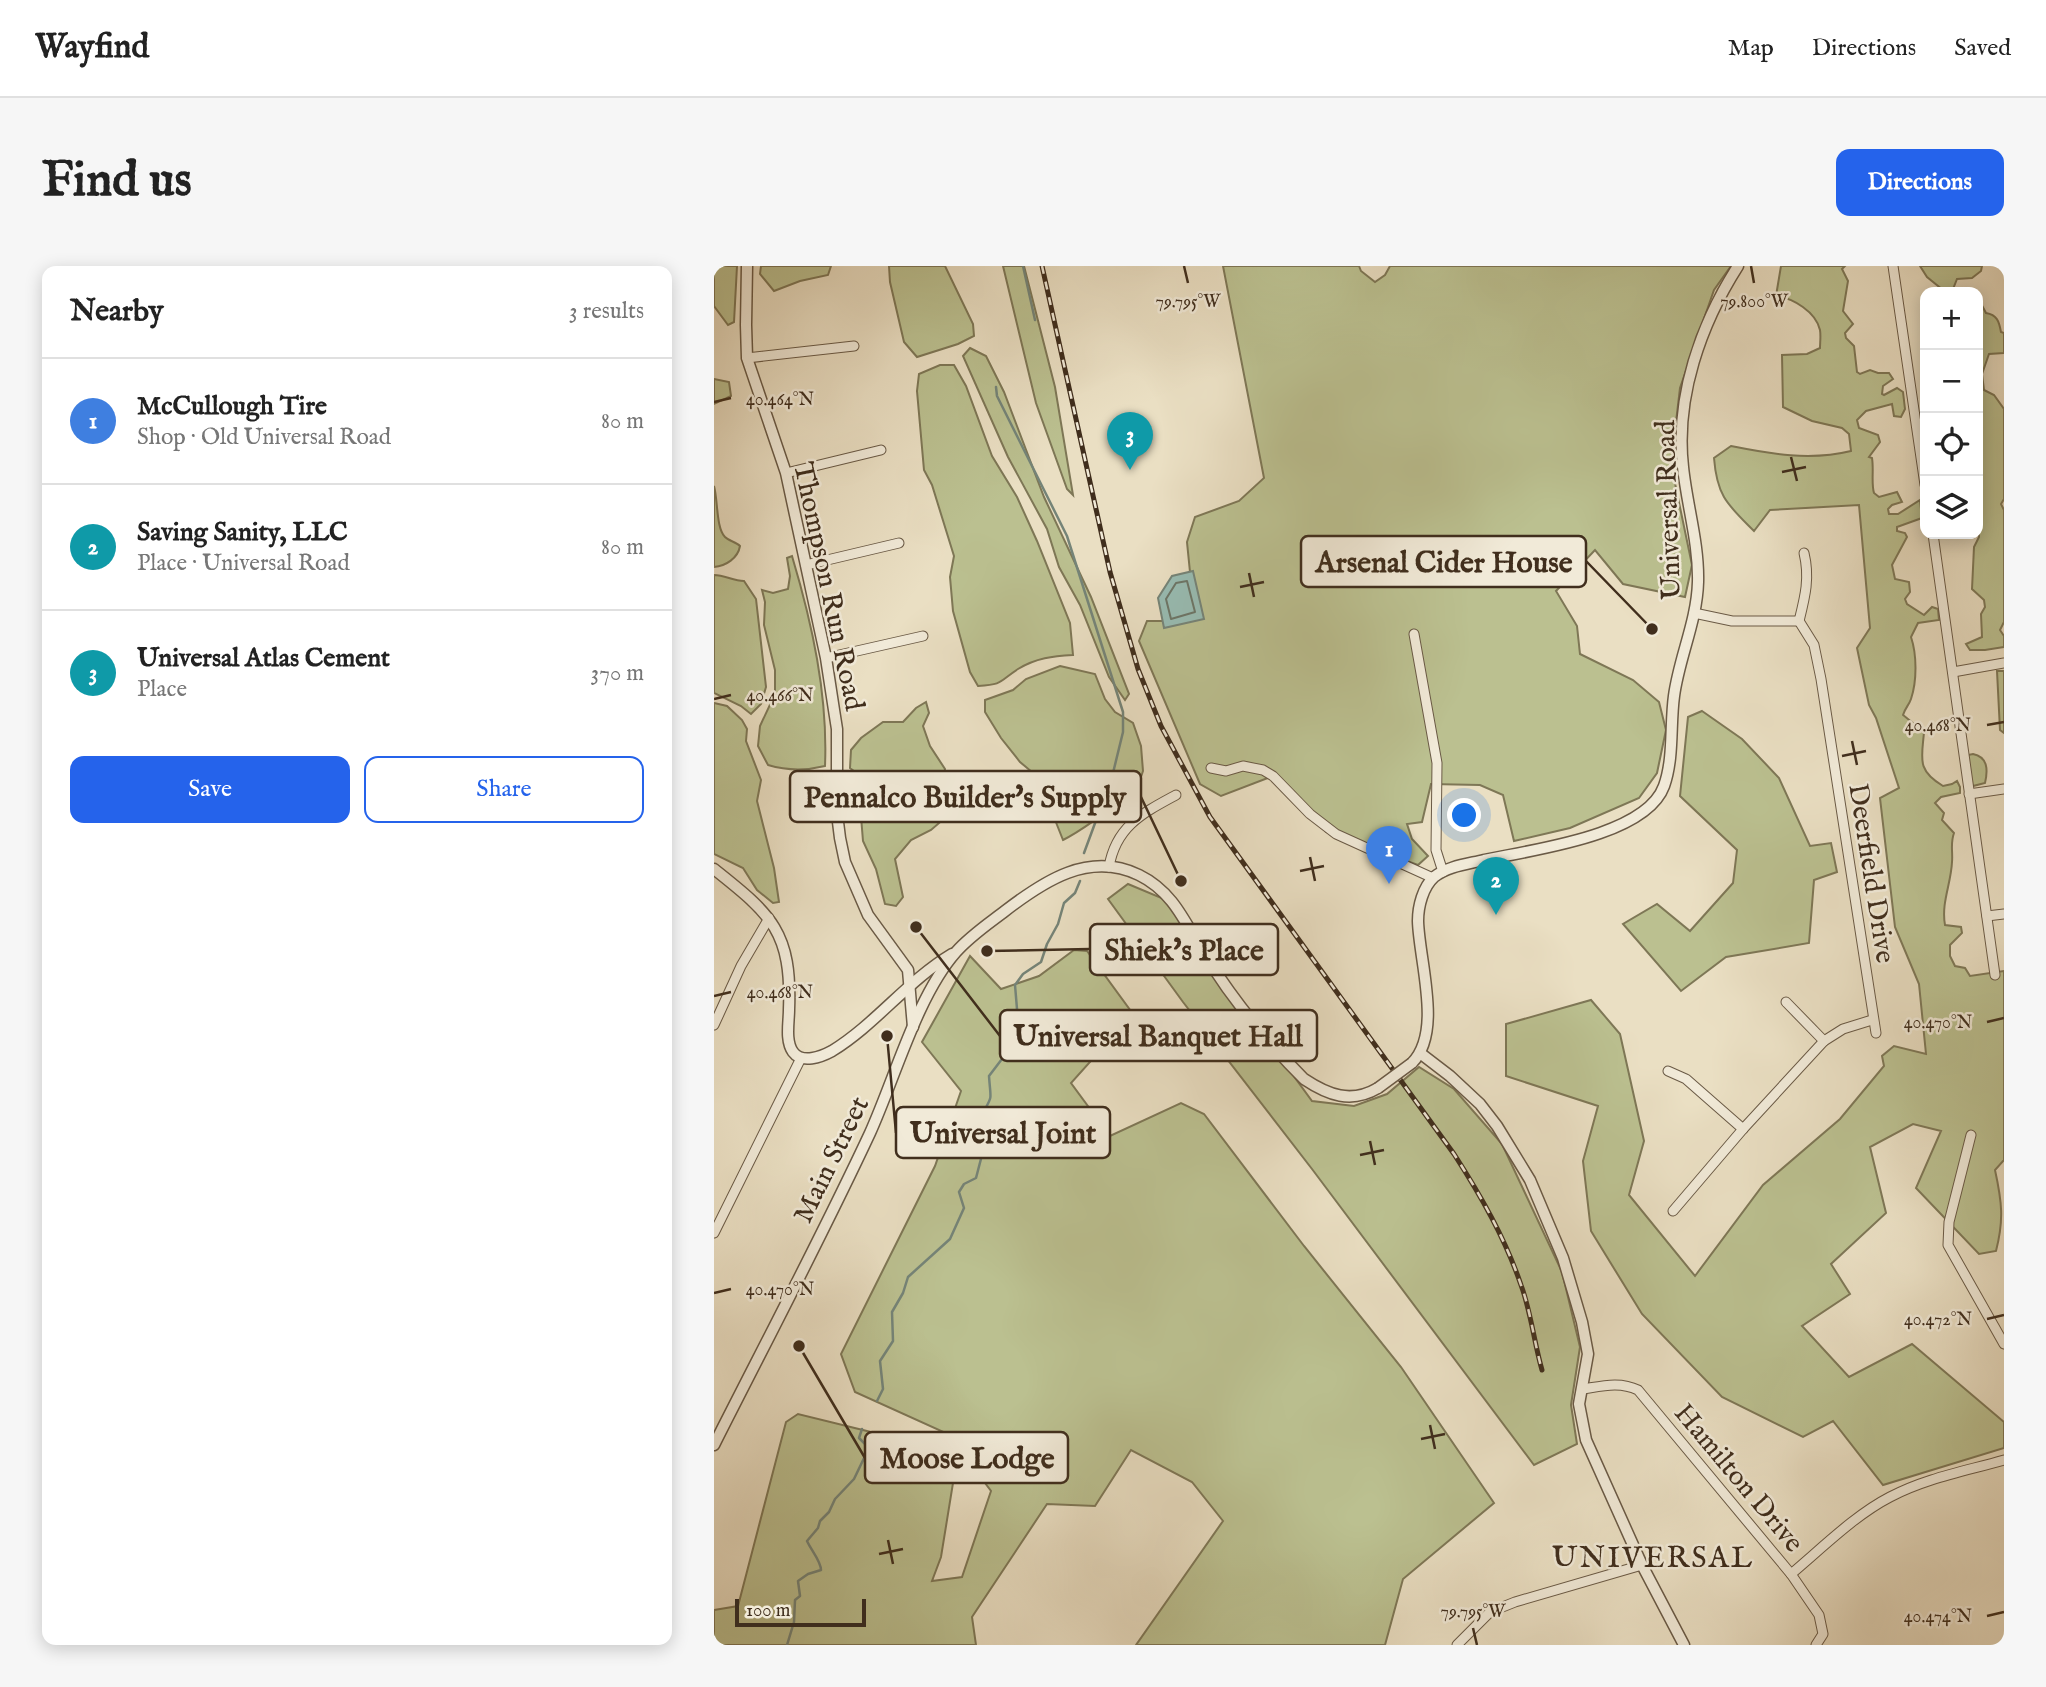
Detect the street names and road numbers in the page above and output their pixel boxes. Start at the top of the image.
street label: Universal Road [1649,419,1690,600]
street label: Thompson Run Road [784,459,871,714]
street label: Deerfield Drive [1839,781,1902,966]
street label: Main Street [787,1091,878,1229]
street label: Hamilton Drive [1666,1397,1811,1560]

